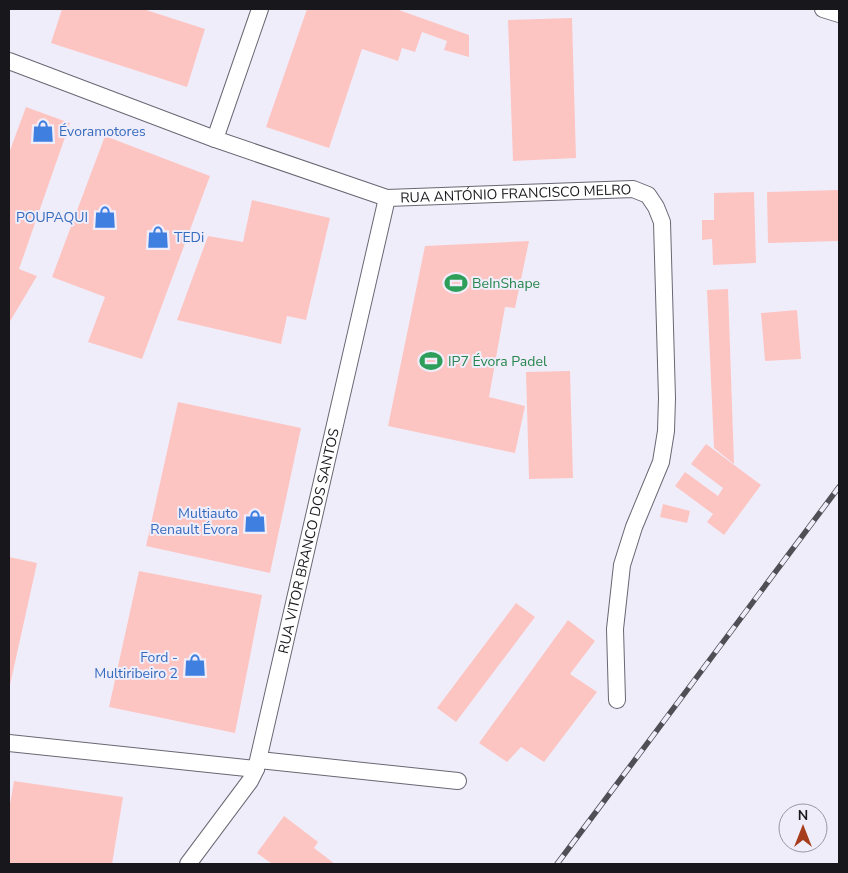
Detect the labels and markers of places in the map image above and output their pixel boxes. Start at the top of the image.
shop icon: Évoramotores [30,118,56,144]
place label: Évoramotores [59,122,146,141]
shop icon: POUPAQUI [92,204,118,230]
place label: POUPAQUI [16,208,88,227]
shop icon: TEDi [145,224,171,250]
place label: TEDi [174,228,204,247]
sports icon: BeInShape [443,270,469,296]
place label: BeInShape [472,274,540,293]
sports icon: IP7 Évora Padel [418,348,444,374]
place label: IP7 Évora Padel [448,352,548,371]
place label: Multiauto Renault Évora [150,504,238,539]
shop icon: Multiauto Renault Évora [242,508,268,534]
place label: Ford - Multiribeiro 2 [94,648,178,683]
shop icon: Ford - Multiribeiro 2 [182,652,208,678]

